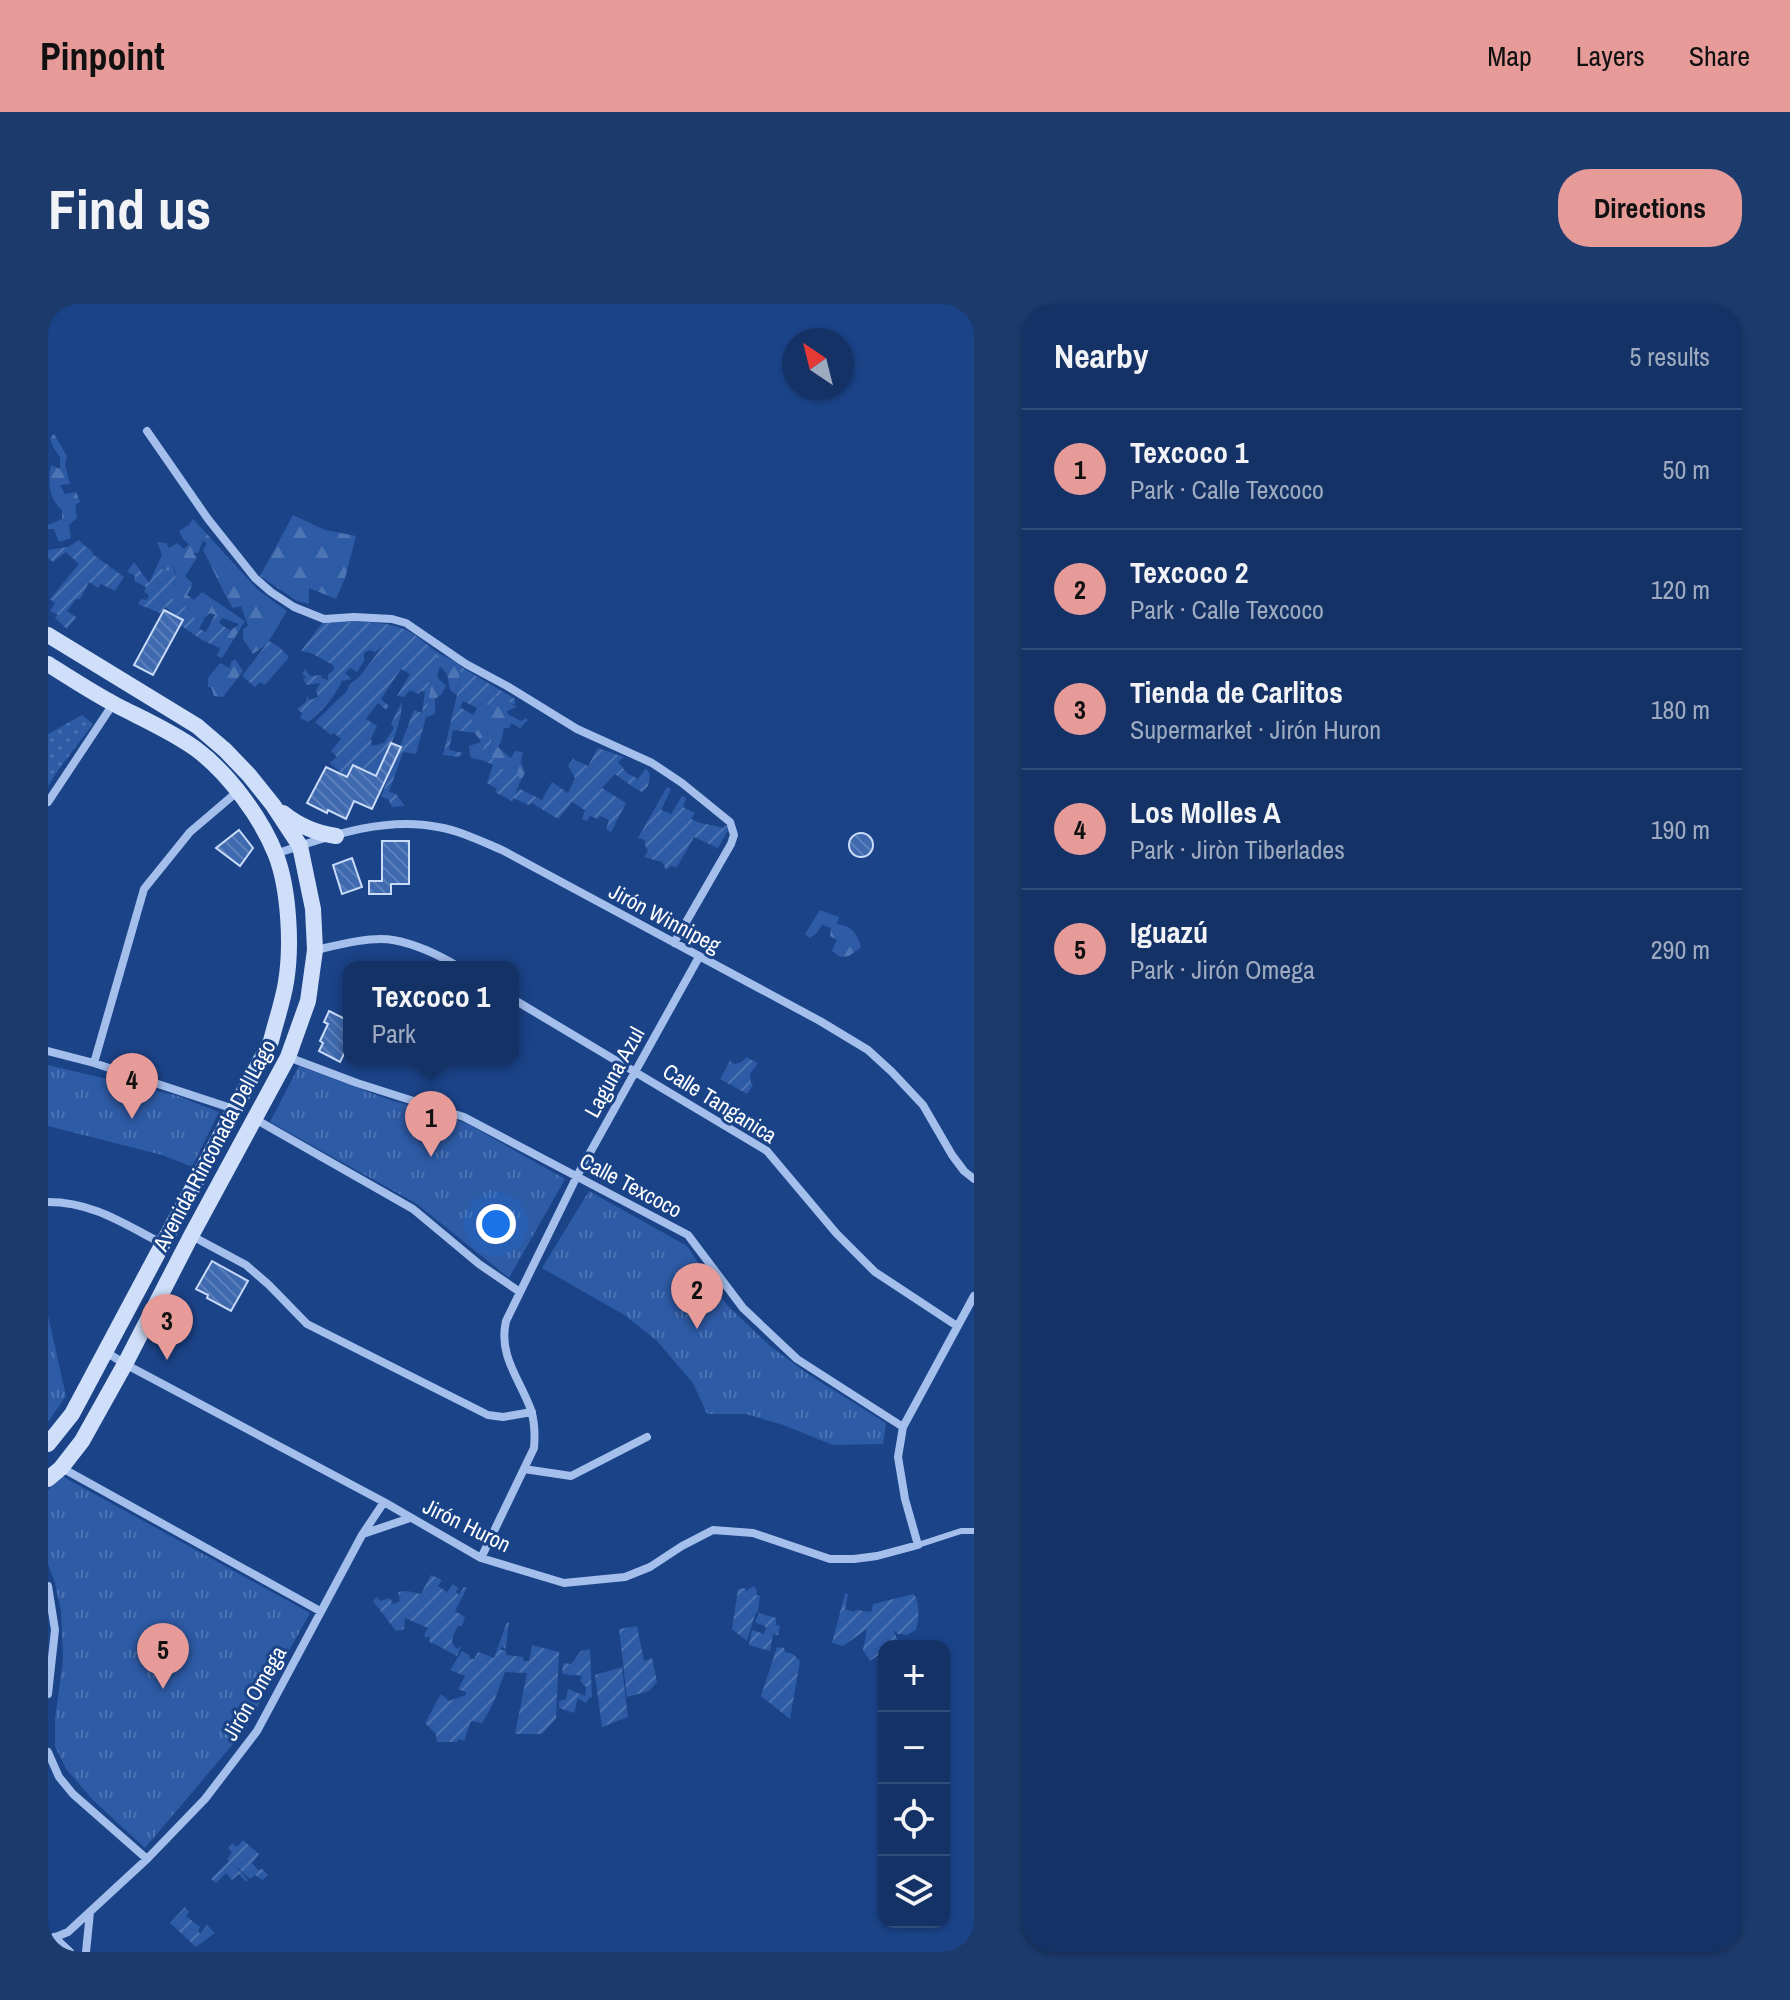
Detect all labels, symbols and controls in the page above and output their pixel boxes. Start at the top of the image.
text: Pinpoint [40,31,165,82]
text: Map [1487,37,1532,75]
text: Layers [1576,37,1645,75]
text: Share [1689,37,1750,75]
button: Directions [1558,169,1742,247]
text: Find us [48,171,211,246]
north arrow [782,328,854,400]
text: Nearby [1054,333,1149,379]
text: 5 results [1629,339,1710,374]
text: Texcoco 1 [1130,432,1249,472]
text: 1 [1074,452,1086,487]
text: 50 m [1663,452,1710,487]
text: Park · Calle Texcoco [1130,472,1324,507]
text: Texcoco 2 [1130,552,1249,592]
text: 2 [1074,572,1086,607]
text: 120 m [1651,572,1710,607]
text: Park · Calle Texcoco [1130,592,1324,627]
text: Tienda de Carlitos [1130,672,1343,712]
text: 3 [1074,692,1086,727]
text: 180 m [1651,692,1710,727]
text: Supermarket · Jirón Huron [1130,712,1381,747]
text: Los Molles A [1130,792,1281,832]
text: 4 [1074,812,1086,847]
text: 190 m [1651,812,1710,847]
text: Park · Jiròn Tiberlades [1130,832,1345,867]
street label: Jirón Winnipeg [604,876,726,960]
text: Iguazú [1130,912,1208,952]
text: 5 [1074,932,1086,967]
text: 290 m [1651,932,1710,967]
text: Park · Jirón Omega [1130,952,1315,987]
popup [343,961,519,1065]
text: Texcoco 1 [372,976,490,1016]
text: Park [372,1016,416,1051]
street label: Laguna Azul [577,1021,651,1123]
street label: Avenida Rinconada Del Lago [145,1034,282,1257]
pin: 4 [106,1053,158,1119]
street label: Calle Tanganica [657,1056,783,1150]
pin: 1 [405,1091,457,1157]
street label: Calle Texcoco [575,1145,687,1225]
your location [476,1204,516,1244]
pin: 2 [671,1263,723,1329]
pin: 3 [141,1294,193,1360]
street label: Jirón Huron [418,1491,516,1559]
pin: 5 [137,1623,189,1689]
street label: Jirón Omega [215,1640,293,1746]
map controls [878,1640,950,1928]
button: + [878,1640,950,1712]
button: − [878,1712,950,1784]
button: locate [878,1784,950,1856]
button: layers [878,1856,950,1928]

